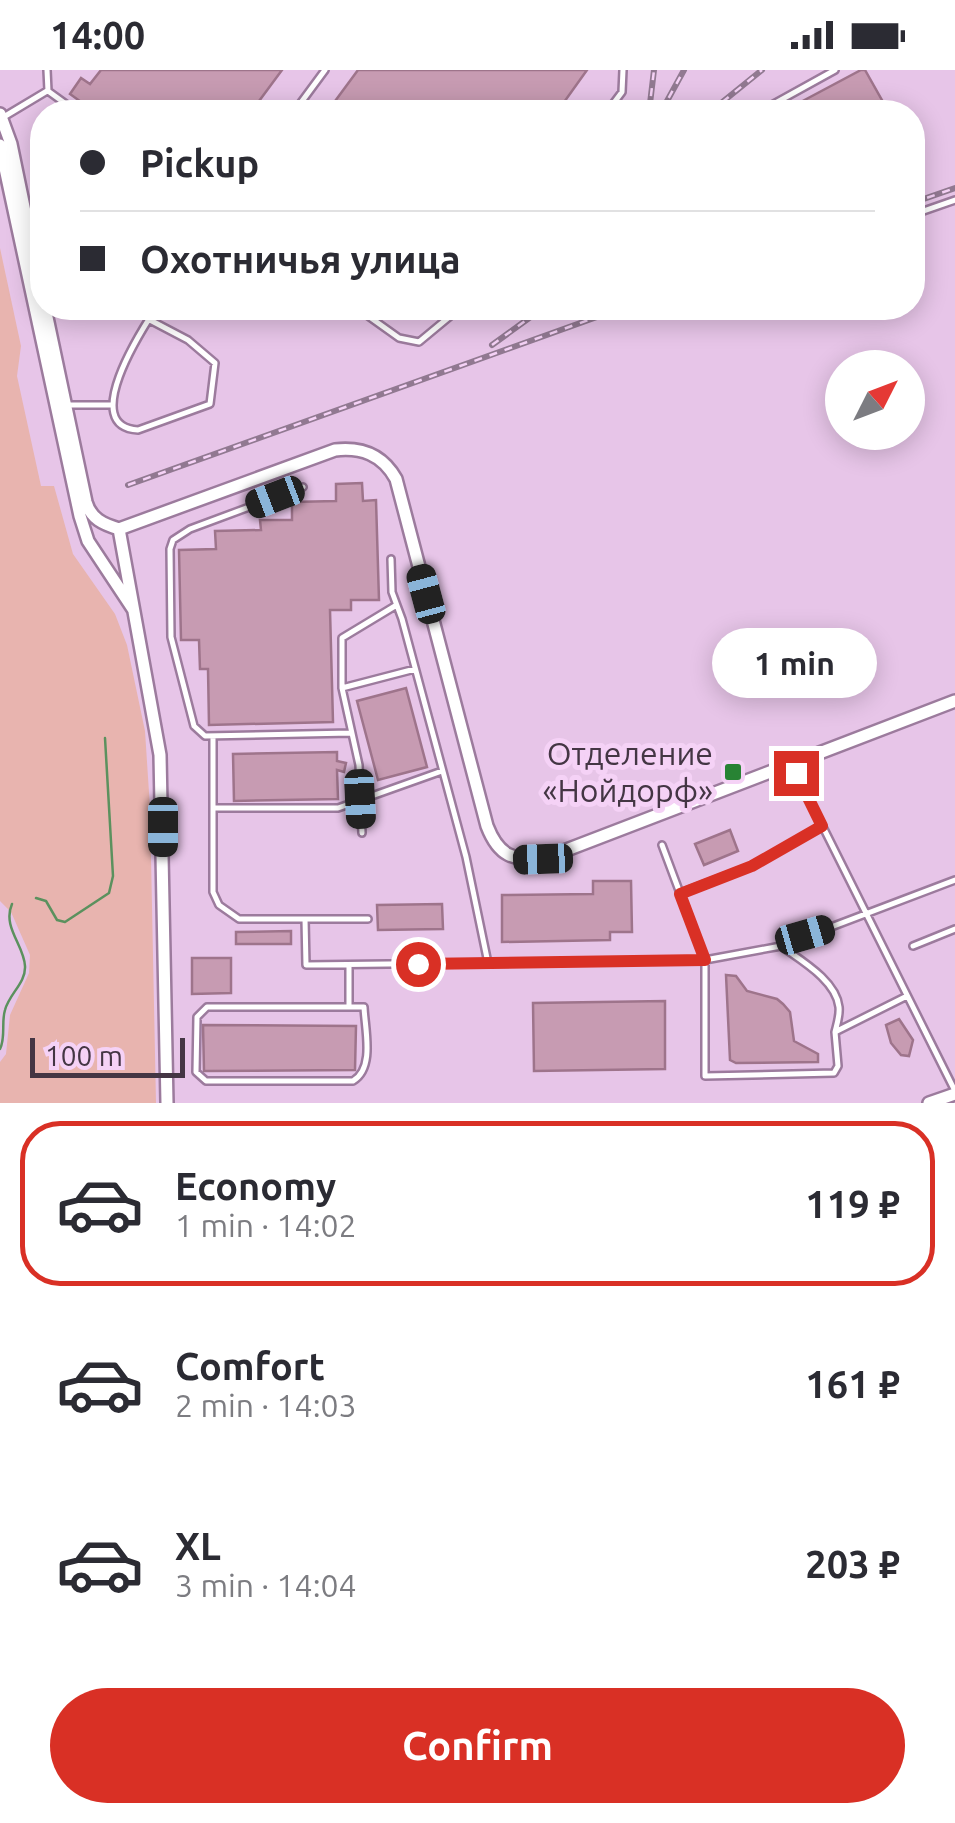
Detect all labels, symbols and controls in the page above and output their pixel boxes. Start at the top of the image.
text: 14:00 [50,14,145,56]
text: Pickup [140,142,259,184]
text: Охотничья улица [140,238,461,280]
north arrow [825,350,925,450]
map controls [825,350,925,450]
car [242,472,308,522]
car [404,561,448,627]
callout: 1 min [714,628,878,698]
text: 1 min [754,645,835,681]
place label: Отделение «Нойдорф» [543,735,713,808]
route end [774,751,819,796]
marker: Отделение «Нойдорф» [722,761,744,783]
car [343,768,377,830]
car [148,797,178,857]
car [512,843,574,875]
car [772,912,838,958]
route start [396,942,441,987]
scale bar [30,1033,185,1078]
text: 100 m [45,1040,123,1071]
icon: car [55,1159,145,1249]
text: Economy [175,1165,336,1207]
text: 119 ₽ [805,1183,900,1225]
text: 1 min · 14:02 [175,1207,357,1243]
icon: car [55,1339,145,1429]
text: Comfort [175,1345,325,1387]
text: 161 ₽ [805,1363,900,1405]
text: 2 min · 14:03 [175,1387,357,1423]
icon: car [55,1519,145,1609]
text: XL [175,1525,221,1567]
text: 203 ₽ [805,1543,900,1585]
text: 3 min · 14:04 [175,1567,357,1603]
button: Confirm [50,1688,905,1803]

